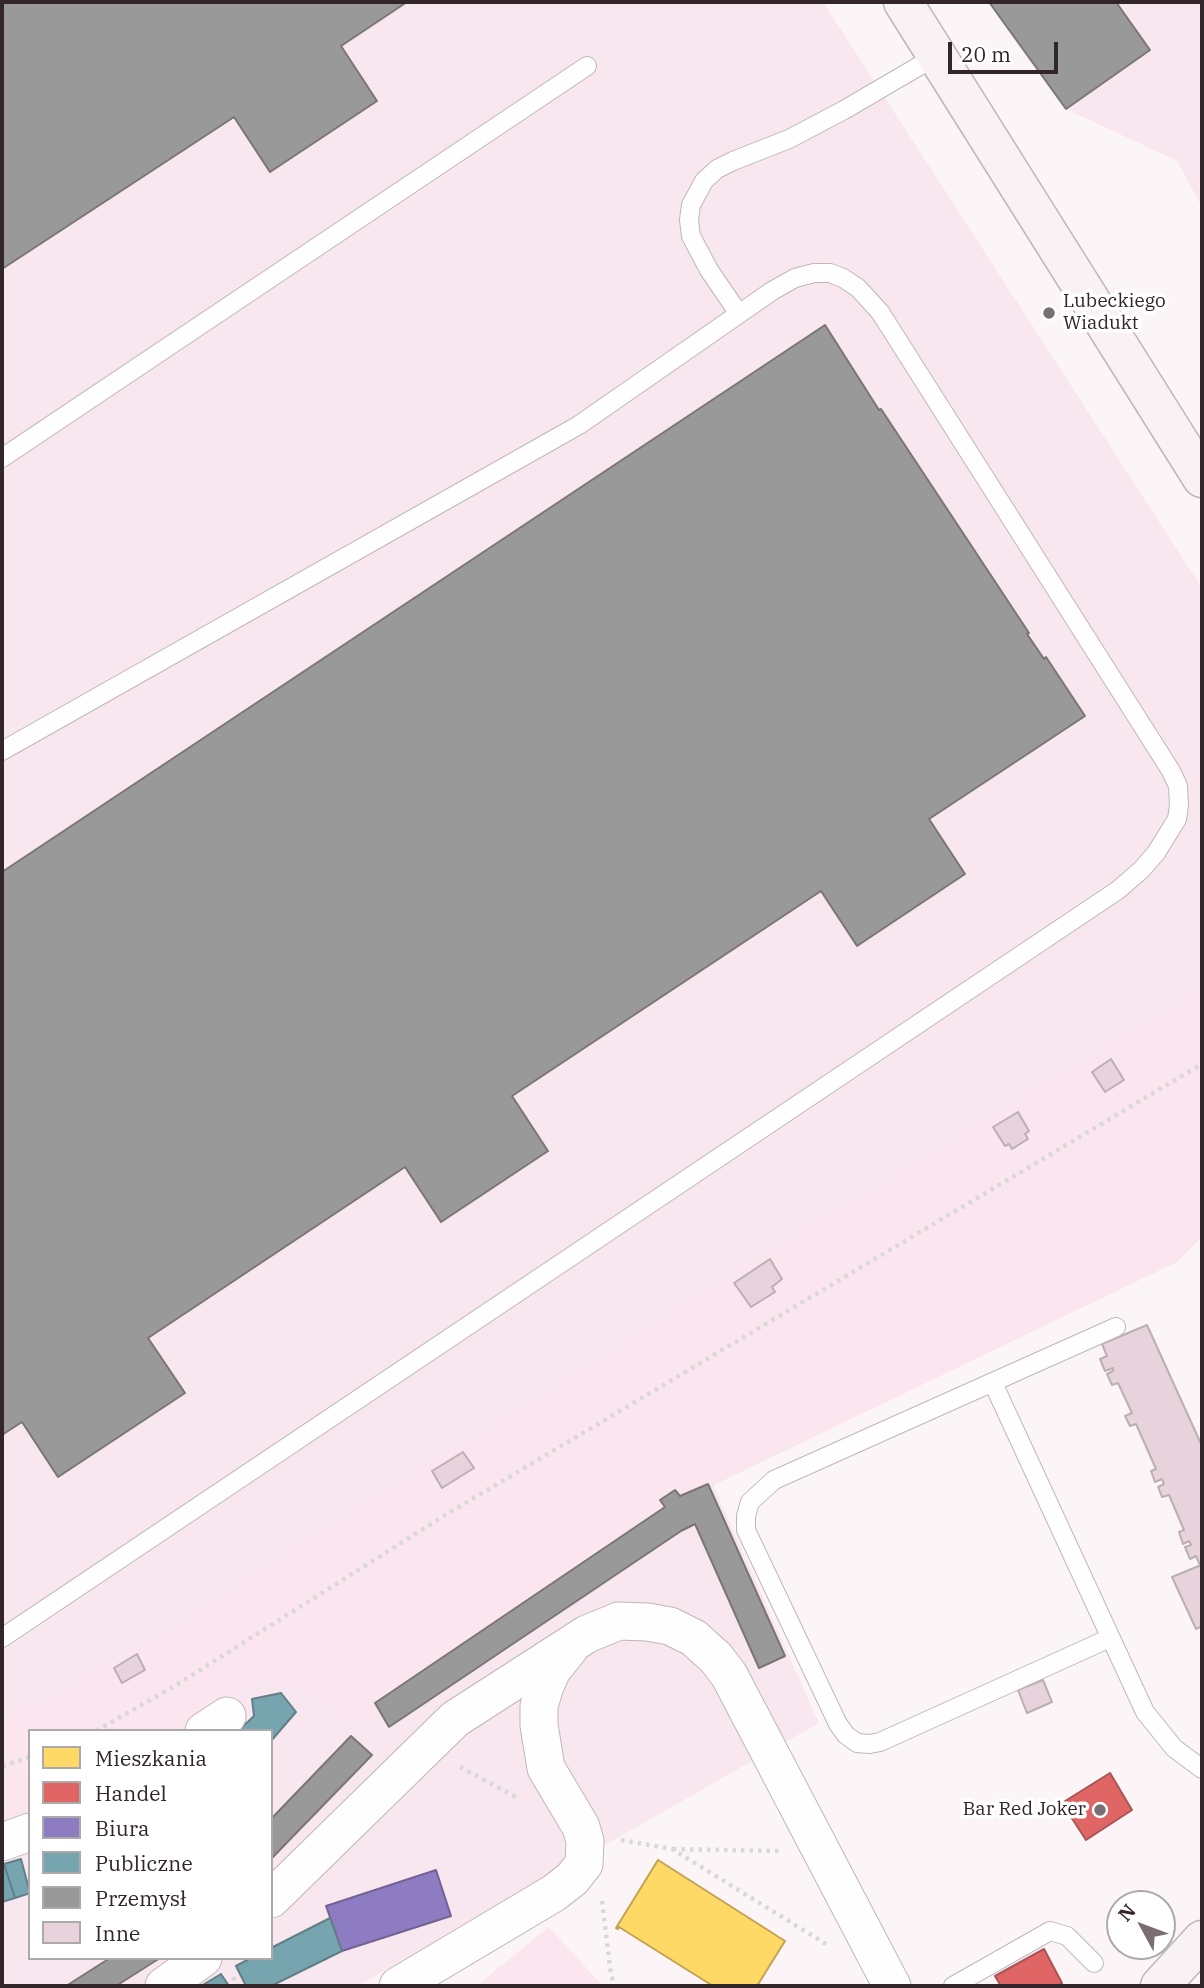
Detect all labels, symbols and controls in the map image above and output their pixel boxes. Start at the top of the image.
scale bar [952,28,1062,72]
text: 20 m [961,40,1011,68]
place label: Lubeckiego Wiadukt [1063,291,1166,335]
marker: Lubeckiego Wiadukt [1041,305,1057,321]
legend [28,1729,273,1960]
text: Mieszkania [95,1744,207,1772]
text: Handel [95,1779,167,1807]
place label: Bar Red Joker [963,1799,1086,1821]
marker: Bar Red Joker [1092,1802,1108,1818]
text: Biura [95,1814,149,1842]
text: Publiczne [95,1849,193,1877]
text: Przemysł [95,1884,186,1912]
north arrow [1106,1890,1176,1960]
text: N [1113,1899,1141,1926]
text: Inne [95,1919,140,1947]

